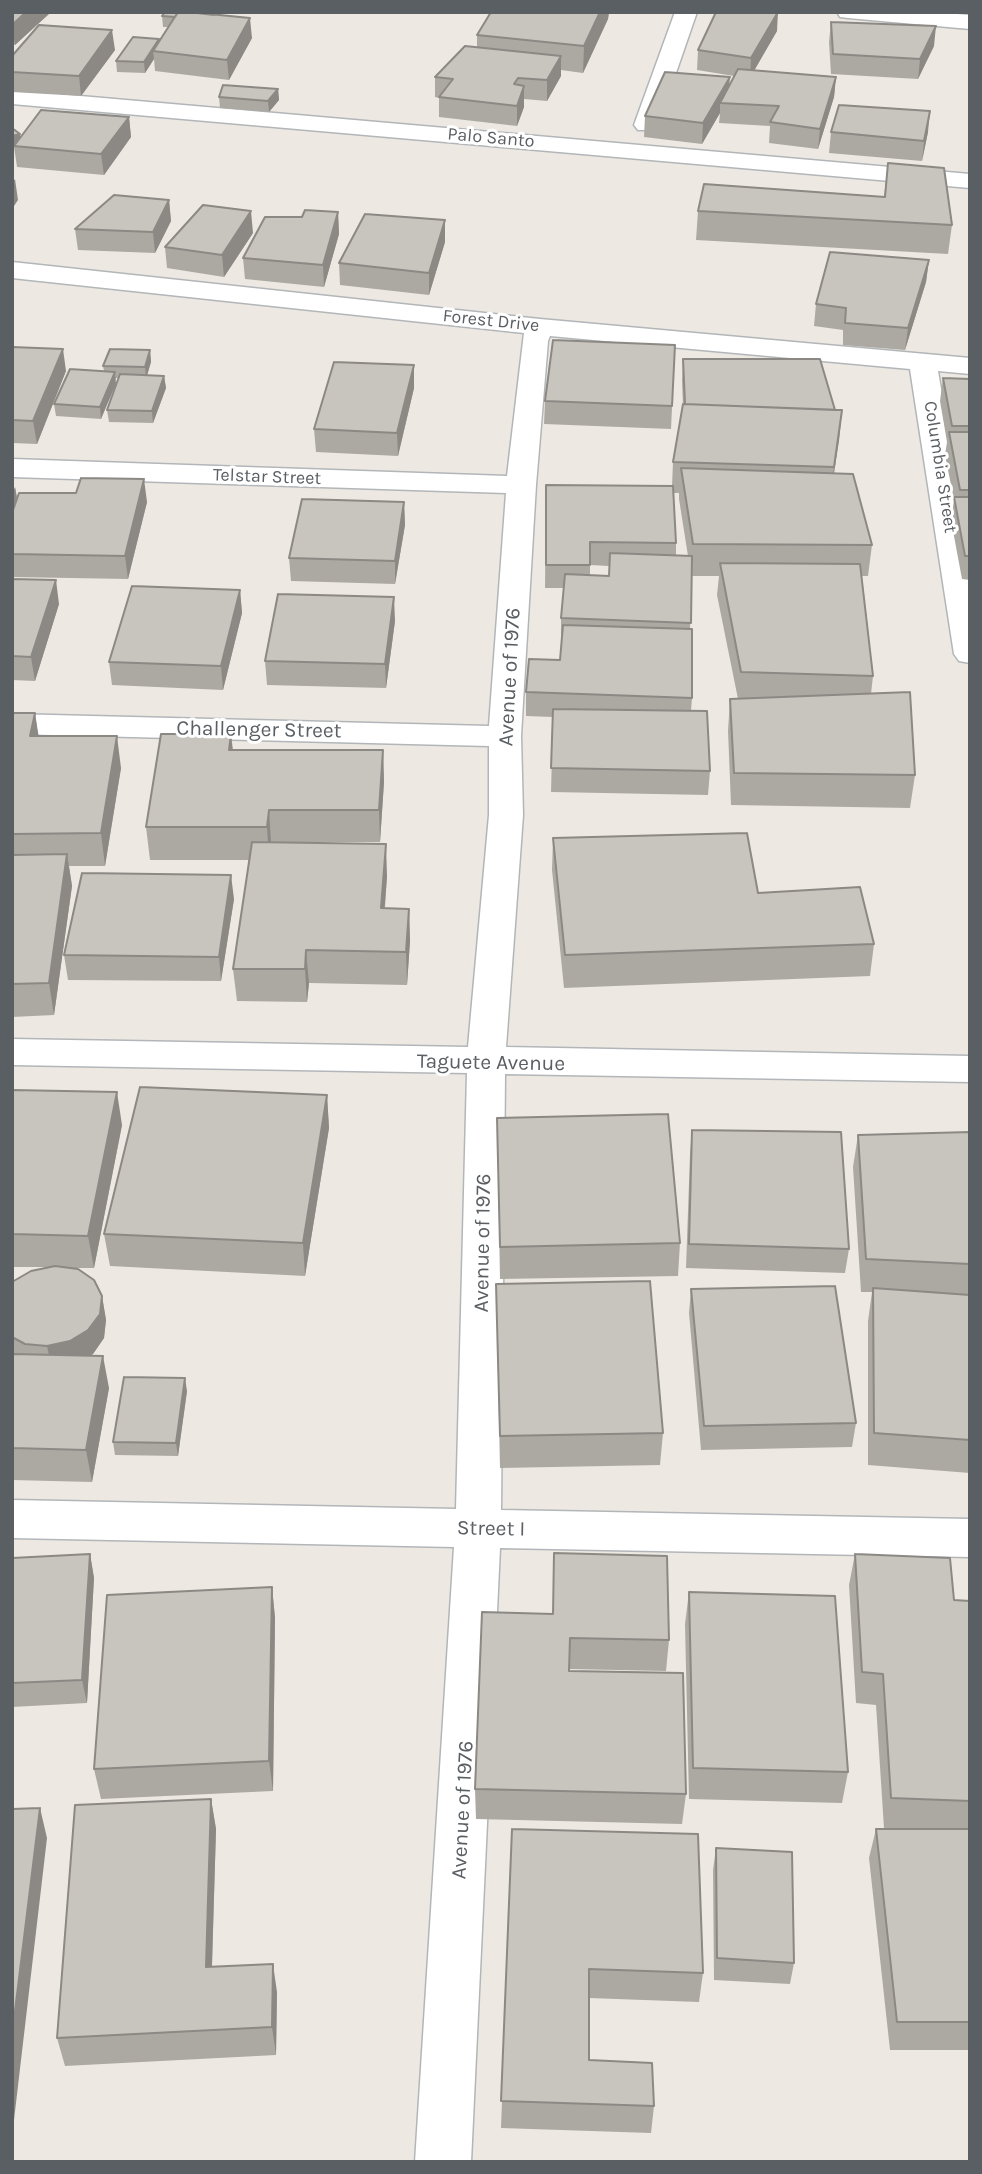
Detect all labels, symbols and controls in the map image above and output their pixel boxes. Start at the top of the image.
street label: Palo Santo [447,123,535,153]
street label: Forest Drive [442,305,540,337]
street label: Columbia Street [919,399,961,535]
street label: Telstar Street [213,464,321,490]
street label: Avenue of 1976 [494,607,526,747]
street label: Challenger Street [176,716,342,744]
street label: Taguete Avenue [417,1049,565,1077]
street label: Avenue of 1976 [469,1173,497,1313]
street label: Street I [457,1516,525,1542]
street label: Avenue of 1976 [447,1740,479,1880]

